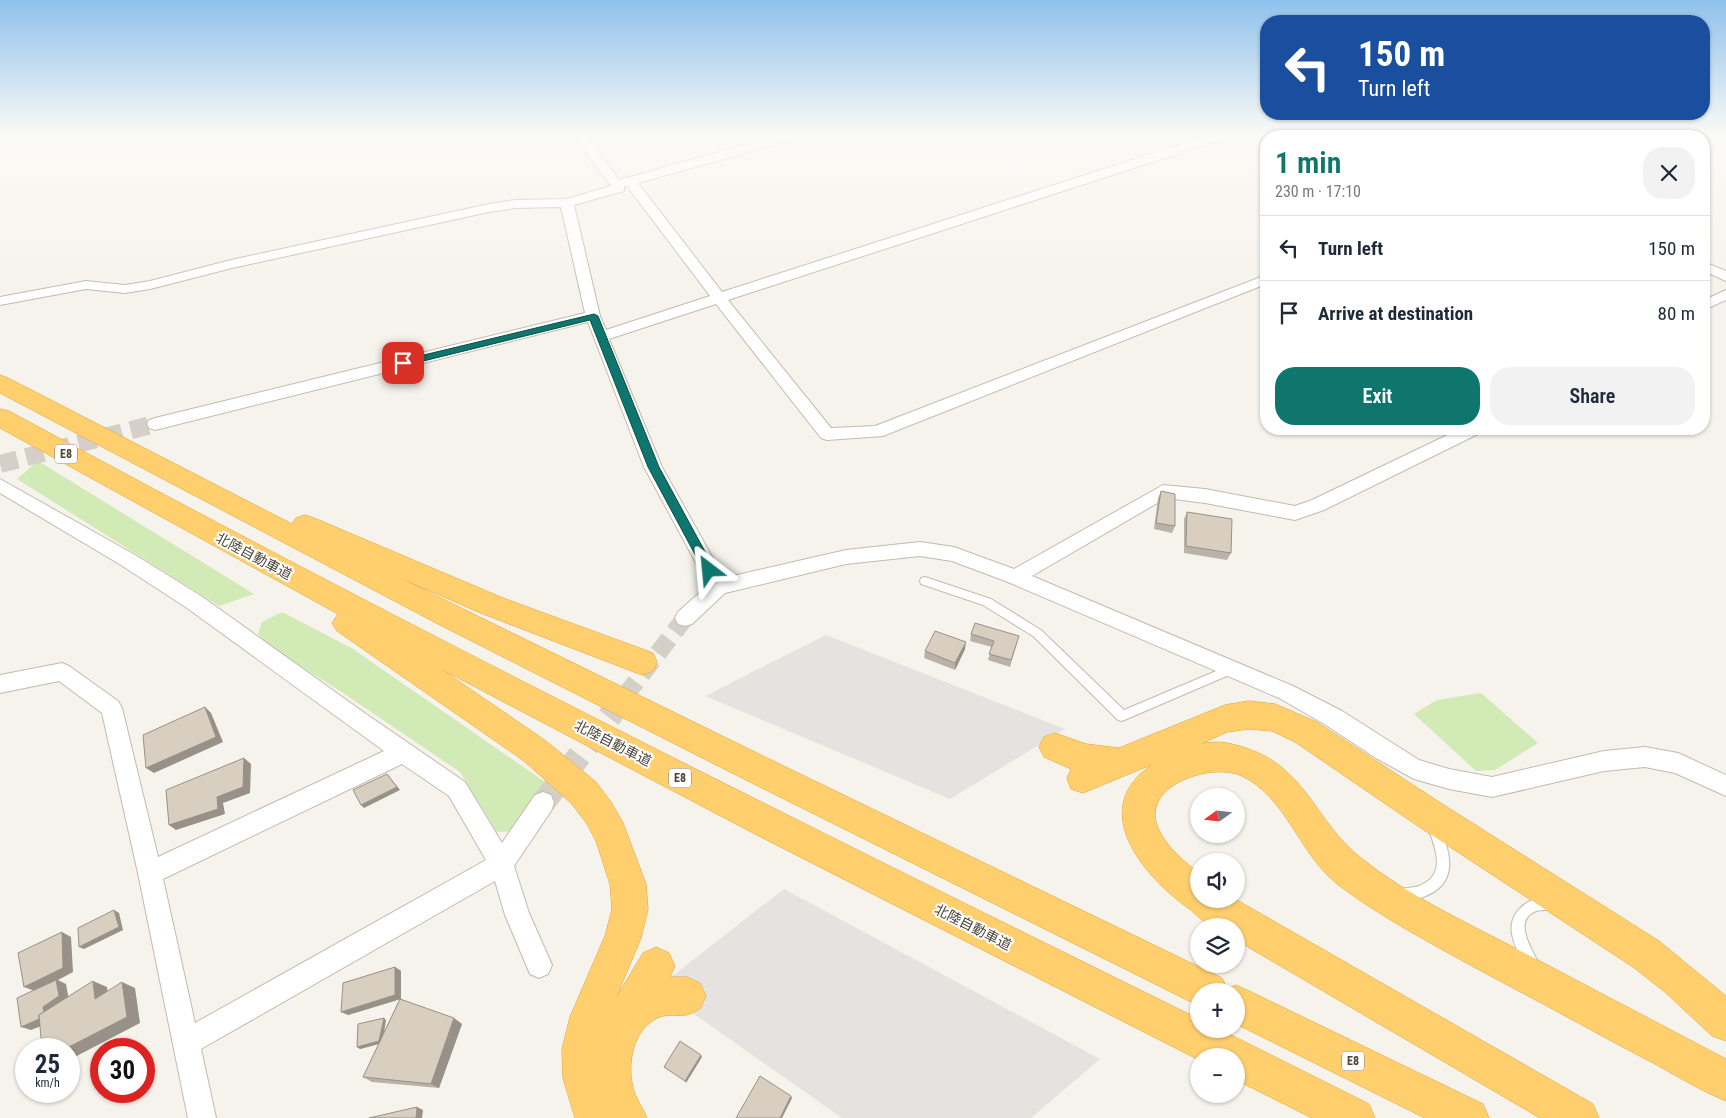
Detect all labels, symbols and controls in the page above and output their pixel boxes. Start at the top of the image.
text: 150 m [1358,34,1445,75]
icon: left [1275,35,1340,100]
text: Turn left [1358,76,1430,101]
text: 1 min [1275,145,1341,180]
button: close [1643,147,1695,199]
text: 230 m · 17:10 [1275,182,1361,201]
icon: left [1275,234,1303,262]
text: Turn left [1318,237,1383,260]
text: 150 m [1648,237,1695,260]
icon: arrive [1275,299,1303,327]
text: Arrive at destination [1318,302,1473,325]
text: 80 m [1658,302,1695,325]
pin [382,342,424,384]
icon: arrive [389,349,417,377]
button: Exit [1275,367,1480,425]
button: Share [1490,367,1695,425]
road number: E8 [55,444,77,464]
street label: 北陸自動車道 [213,529,295,583]
position arrow [682,543,734,595]
street label: 北陸自動車道 [572,717,654,769]
road number: E8 [669,768,691,788]
north arrow [1190,788,1245,842]
map controls [1190,788,1245,1103]
button: sound [1190,853,1245,908]
street label: 北陸自動車道 [932,901,1014,953]
button: layers [1190,918,1245,973]
button: + [1190,983,1245,1038]
speed limit sign: 30 [90,1038,155,1103]
button: − [1190,1048,1245,1103]
text: 25 [35,1050,60,1079]
road number: E8 [1342,1052,1364,1070]
text: km/h [35,1076,60,1090]

